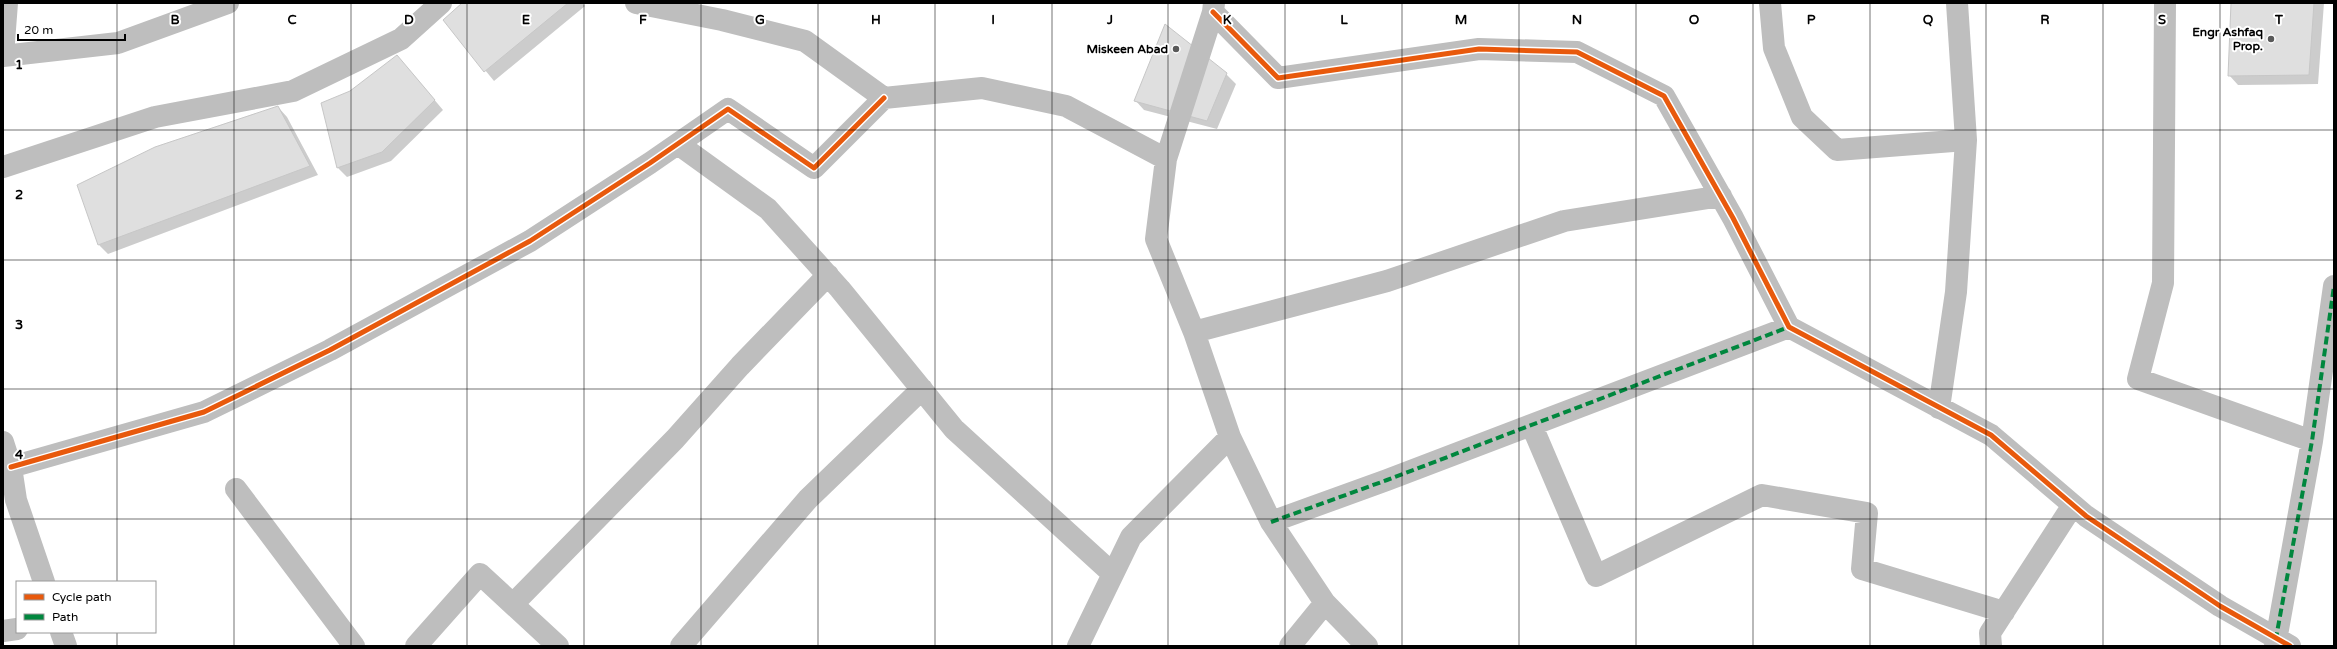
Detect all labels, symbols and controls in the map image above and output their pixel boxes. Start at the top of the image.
text: B [170,12,180,28]
text: C [287,12,297,28]
text: D [404,12,414,28]
text: E [522,12,530,28]
text: F [639,12,647,28]
text: G [755,12,765,28]
text: H [871,12,881,28]
text: I [991,12,995,28]
text: J [1106,12,1113,28]
text: K [1223,12,1232,28]
text: L [1340,12,1348,28]
text: M [1455,12,1467,28]
text: N [1572,12,1582,28]
text: O [1689,12,1700,28]
text: P [1807,12,1816,28]
text: Q [1923,12,1934,28]
text: R [2040,12,2050,28]
text: S [2158,12,2166,28]
text: T [2274,12,2284,28]
scale bar [18,16,125,42]
text: 20 m [24,23,53,37]
place label: Engr Ashfaq Prop. [2192,25,2263,54]
marker: Engr Ashfaq Prop. [2266,34,2276,44]
place label: Miskeen Abad [1087,42,1168,56]
marker: Miskeen Abad [1171,44,1181,54]
text: 1 [15,57,23,73]
text: 2 [15,187,23,203]
text: 3 [15,317,23,333]
text: 4 [15,447,24,463]
legend [16,581,156,633]
text: Cycle path [52,590,111,604]
text: Path [52,610,78,624]

